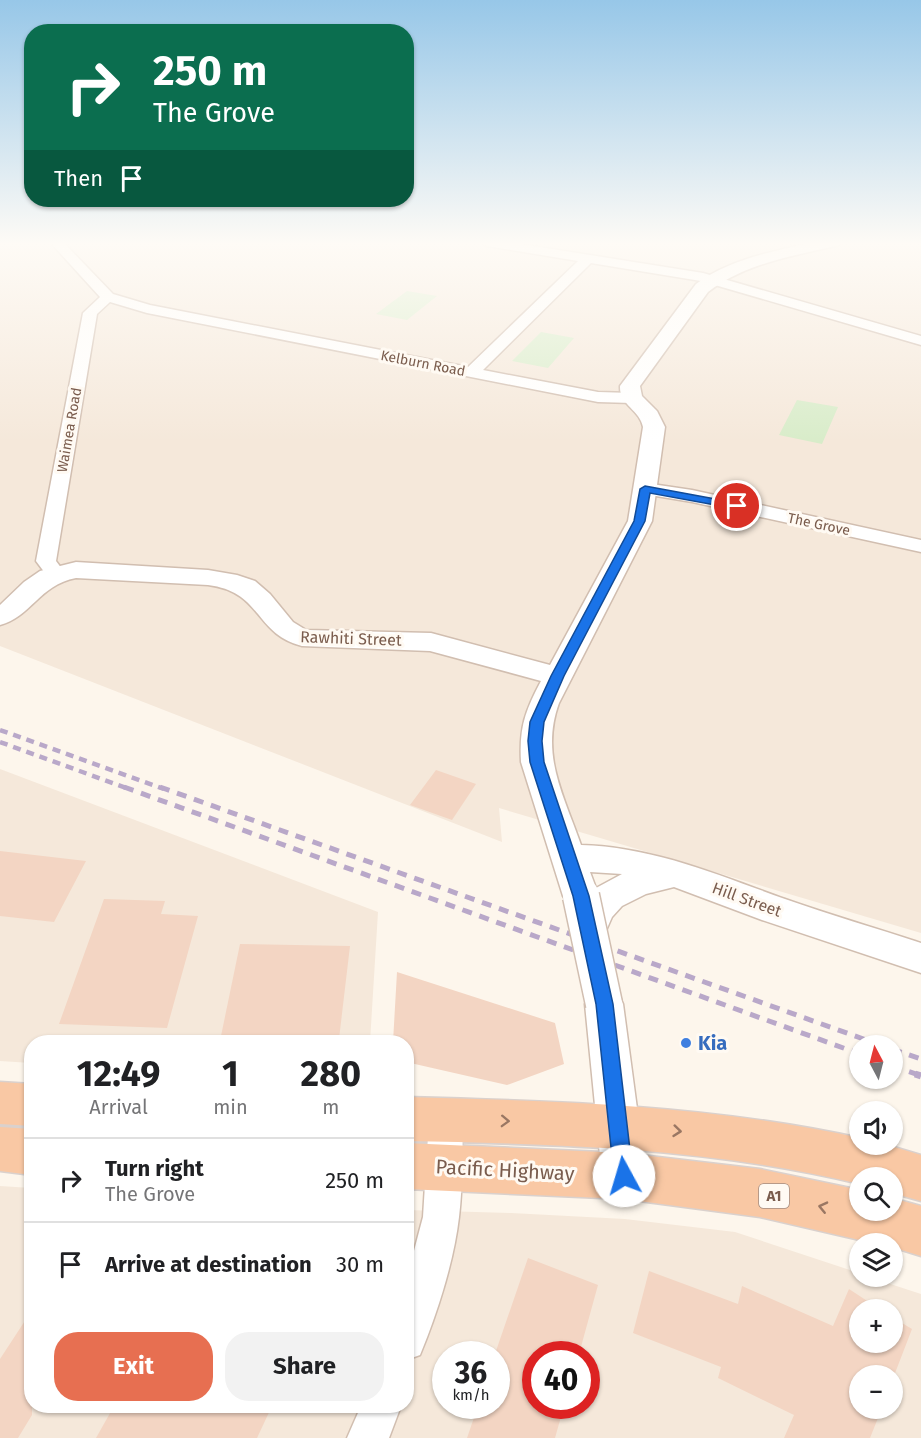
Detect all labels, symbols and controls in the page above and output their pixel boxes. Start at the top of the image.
text: 250 m [153,46,267,96]
icon: right [54,48,132,126]
text: The Grove [153,97,275,129]
icon: arrive [115,162,148,195]
text: Then [54,165,103,192]
street label: Kelburn Road [379,347,467,380]
street label: Waimea Road [54,386,85,474]
pin [711,480,762,531]
icon: arrive [720,489,753,522]
street label: The Grove [786,510,852,539]
street label: Rawhiti Street [300,627,402,650]
street label: Hill Street [710,878,784,921]
place label: Kia [698,1031,727,1055]
north arrow [849,1035,903,1089]
map controls [849,1035,903,1419]
marker: Kia [679,1036,693,1050]
text: 12:49 [77,1052,160,1096]
text: 1 [222,1052,239,1096]
text: 280 [301,1052,361,1096]
text: Arrival [89,1095,148,1119]
text: min [213,1095,248,1119]
text: m [322,1095,339,1119]
button: sound [849,1101,903,1155]
one-way arrow [500,1115,509,1128]
one-way arrow [672,1124,681,1137]
position arrow [592,1144,656,1208]
street label: Pacific Highway [435,1154,575,1186]
text: Turn right [105,1155,204,1182]
icon: right [54,1164,87,1197]
text: 250 m [325,1167,384,1194]
button: search [849,1167,903,1221]
text: The Grove [105,1182,195,1206]
road number: A1 [759,1184,789,1208]
one-way arrow [819,1201,829,1214]
button: layers [849,1233,903,1287]
icon: arrive [54,1248,87,1281]
text: Arrive at destination [105,1251,312,1278]
text: 30 m [336,1251,384,1278]
button: + [849,1299,903,1353]
button: Exit [54,1332,213,1401]
button: Share [225,1332,384,1401]
speed limit sign: 40 [522,1341,600,1419]
text: 36 [455,1355,487,1391]
button: − [849,1365,903,1419]
text: km/h [452,1386,490,1404]

